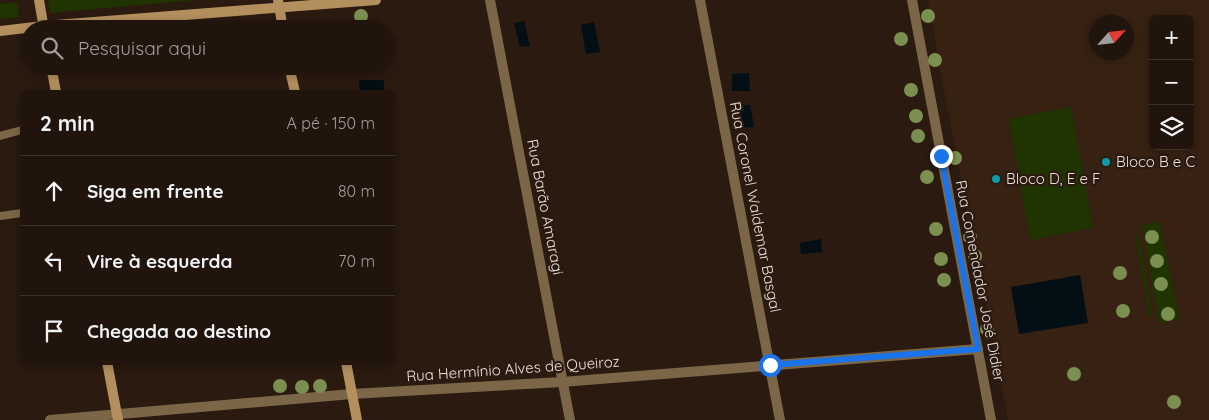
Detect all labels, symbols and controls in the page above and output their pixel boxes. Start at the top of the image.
north arrow [1089,15,1134,60]
map controls [1149,15,1194,150]
button: + [1149,15,1194,60]
search box [20,20,395,75]
icon: search [38,34,66,62]
text: Pesquisar aqui [78,36,206,60]
button: − [1149,60,1194,105]
street label: Rua Coronel Waldemar Basgal [726,100,785,314]
button: layers [1149,105,1194,150]
text: 2 min [40,110,95,136]
text: A pé · 150 m [287,113,375,133]
street label: Rua Barão Amaragi [523,137,568,276]
route end [930,145,953,168]
place label: Bloco B e C [1116,152,1195,171]
marker: Bloco B e C [1100,156,1112,168]
place label: Bloco D, E e F [1006,169,1100,188]
marker: Bloco D, E e F [990,173,1002,185]
icon: ahead [40,177,68,205]
street label: Rua Comendador José Didier [952,178,1009,384]
text: Siga em frente [87,179,224,203]
text: 80 m [338,181,375,201]
icon: left [40,247,68,275]
text: Vire à esquerda [87,249,232,273]
text: 70 m [338,251,375,271]
icon: arrive [40,317,68,345]
text: Chegada ao destino [87,319,271,343]
street label: Rua Hermínio Alves de Queiroz [406,352,620,385]
route start [759,354,782,377]

